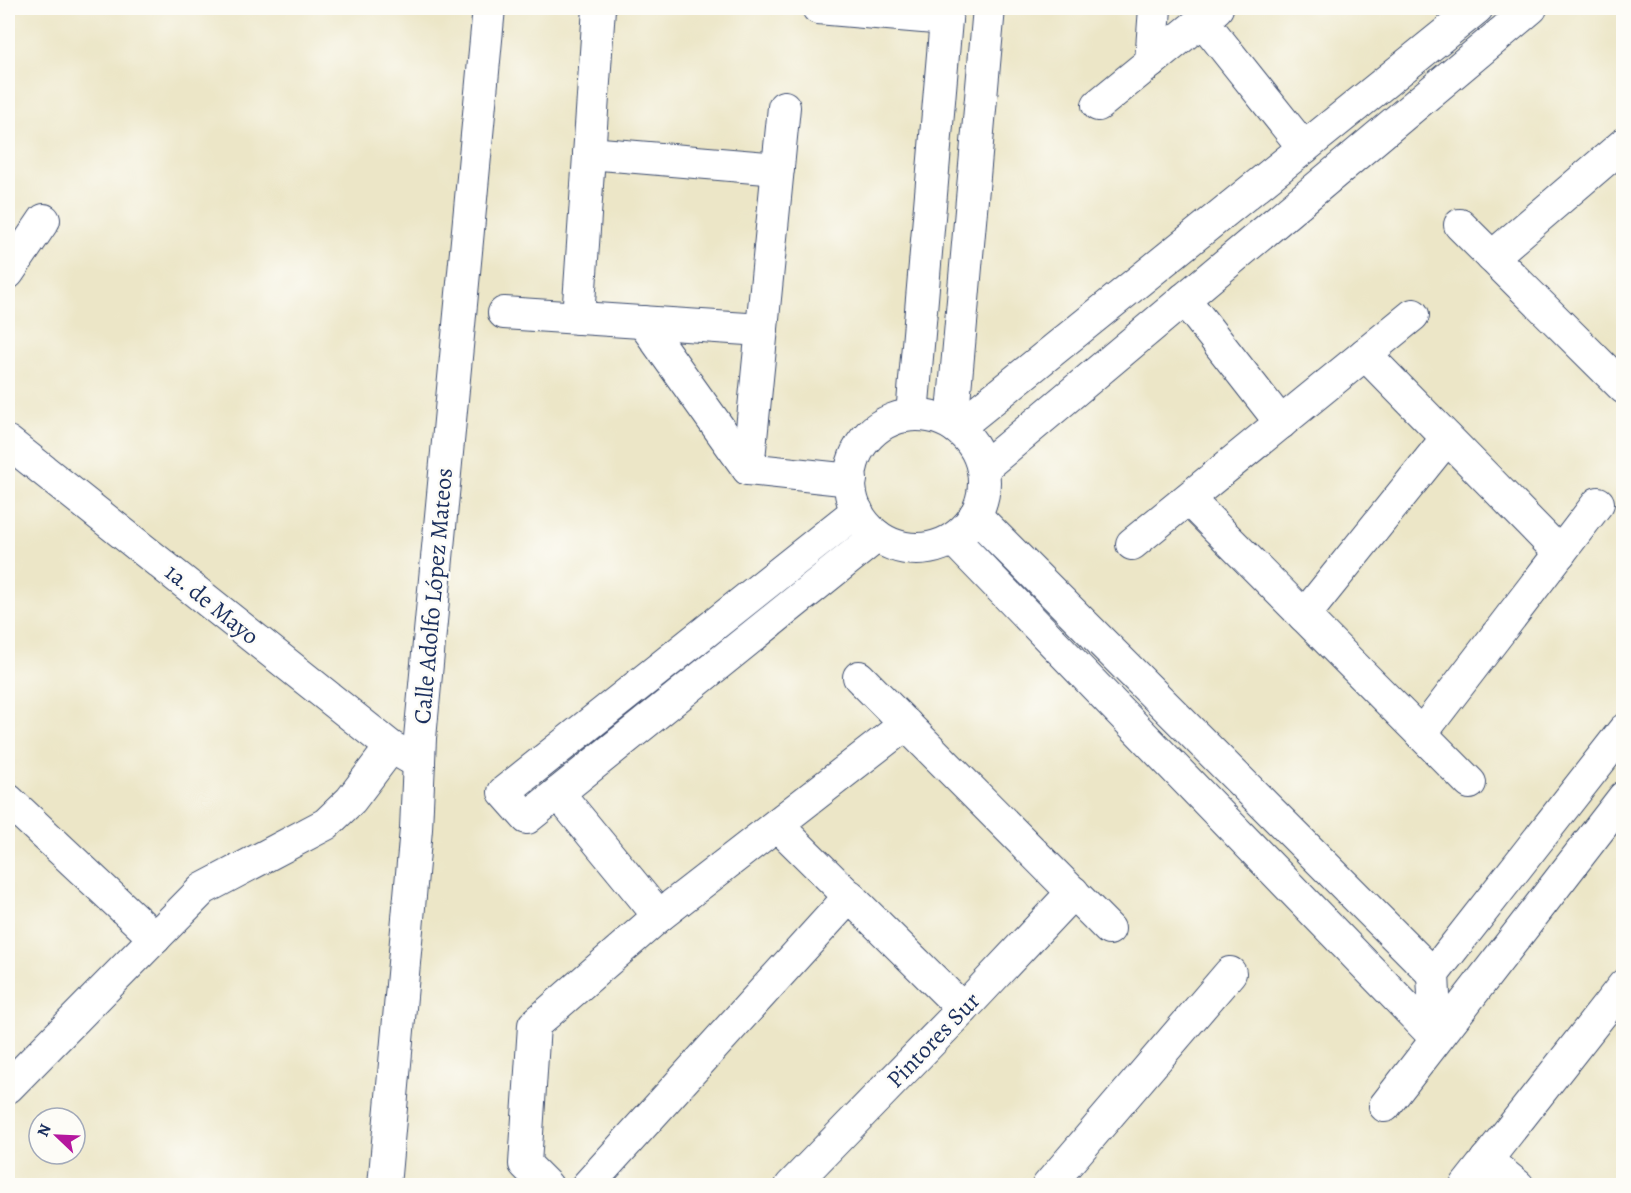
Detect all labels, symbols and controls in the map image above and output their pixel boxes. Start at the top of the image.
street label: Calle Adolfo López Mateos [406,467,460,725]
street label: 1a. de Mayo [158,556,266,652]
street label: Pintores Sur [879,985,987,1095]
north arrow [27,1106,87,1166]
text: N [32,1121,57,1140]

